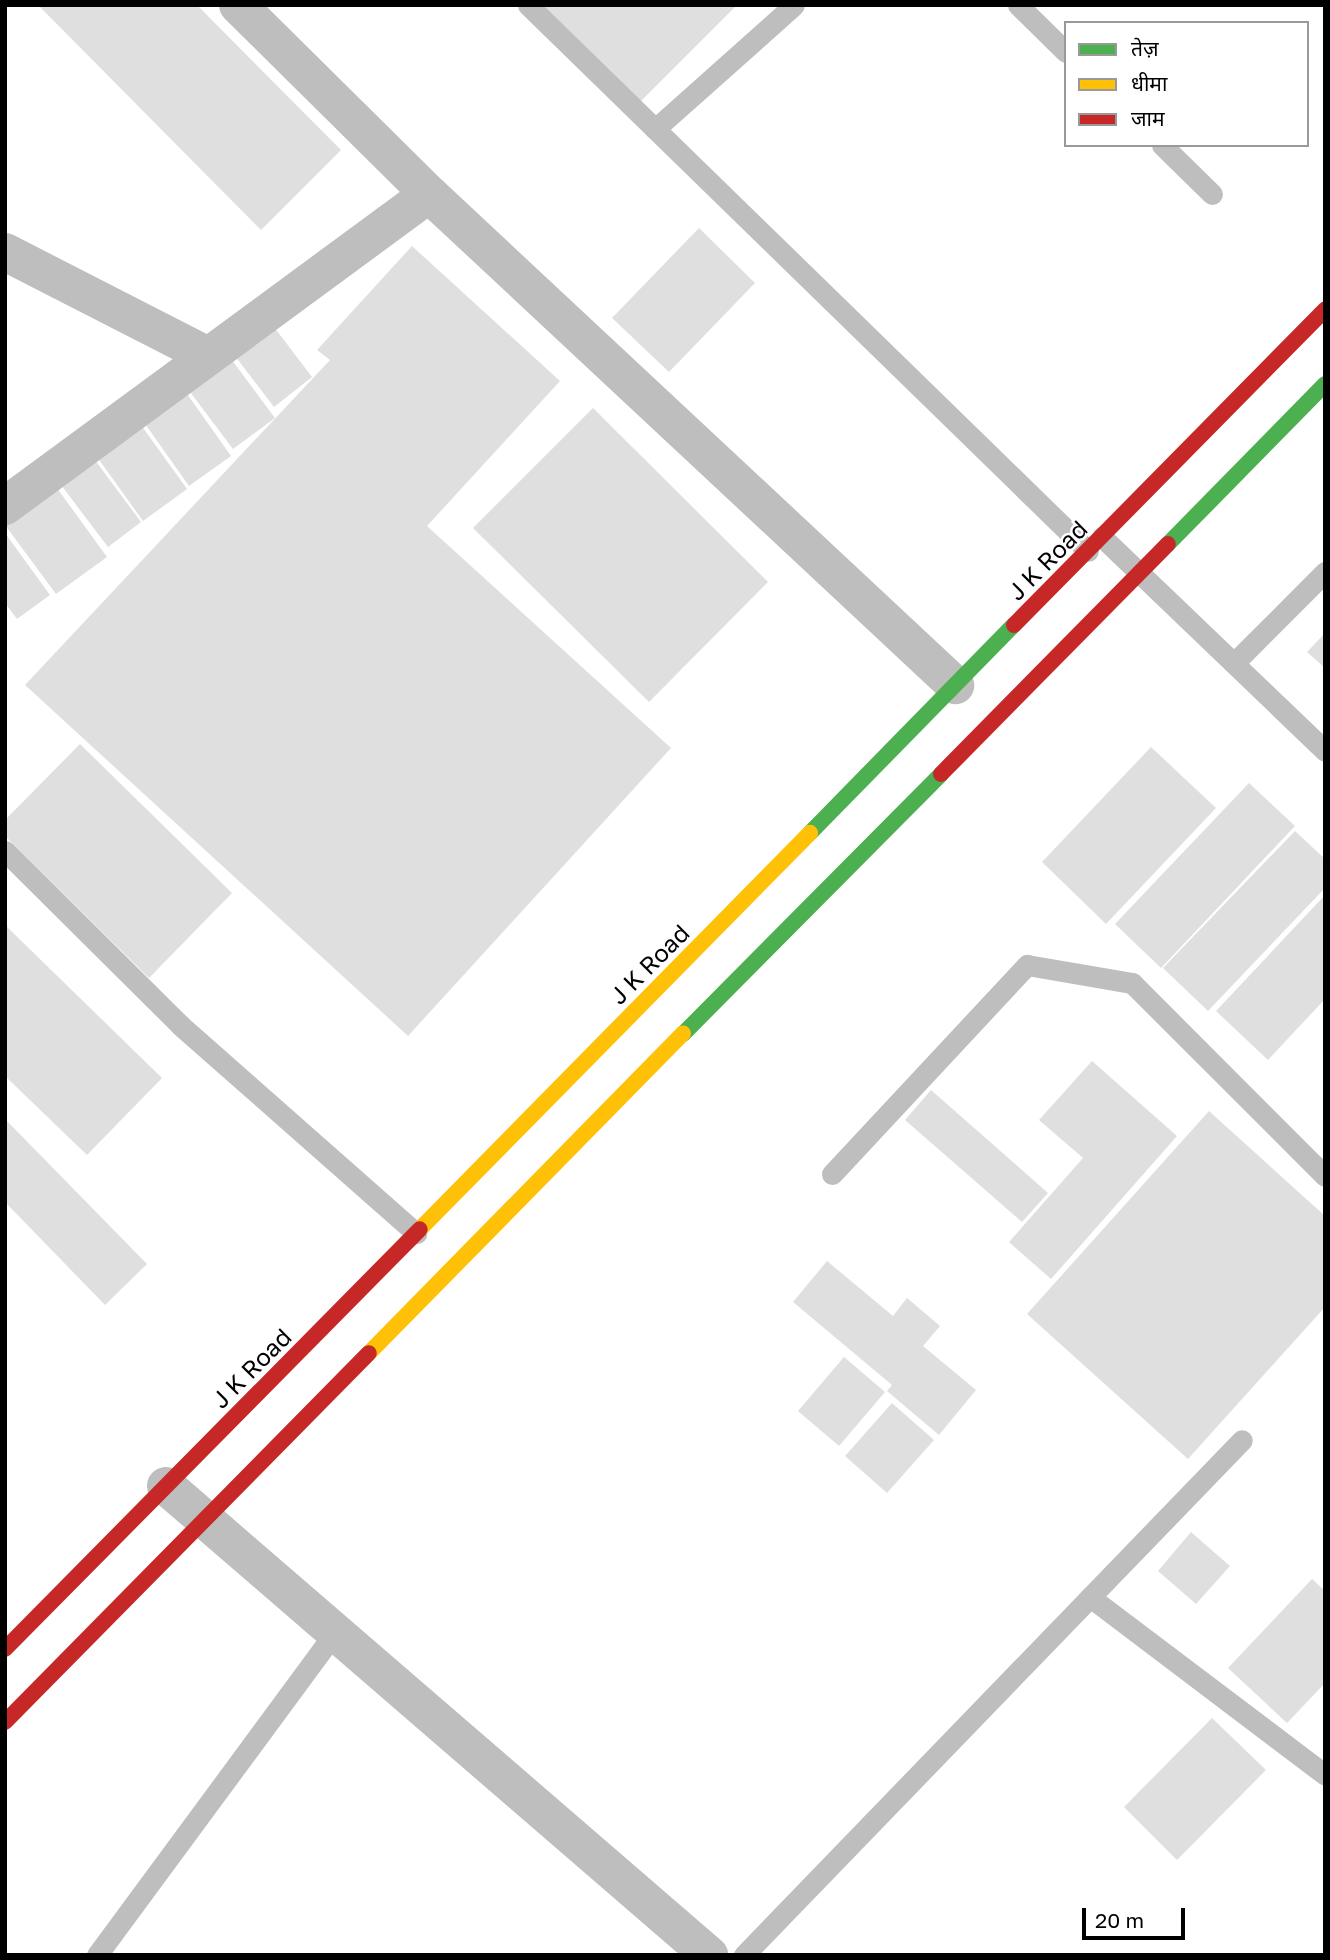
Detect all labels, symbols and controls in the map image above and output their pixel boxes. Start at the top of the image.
legend [1064,21,1309,147]
text: तेज़ [1131,35,1159,61]
text: धीमा [1131,70,1167,96]
text: जाम [1131,105,1165,131]
street label: J K Road [1001,514,1093,606]
street label: J K Road [603,918,695,1010]
street label: J K Road [205,1322,297,1414]
scale bar [1085,1894,1188,1938]
text: 20 m [1095,1907,1144,1933]

